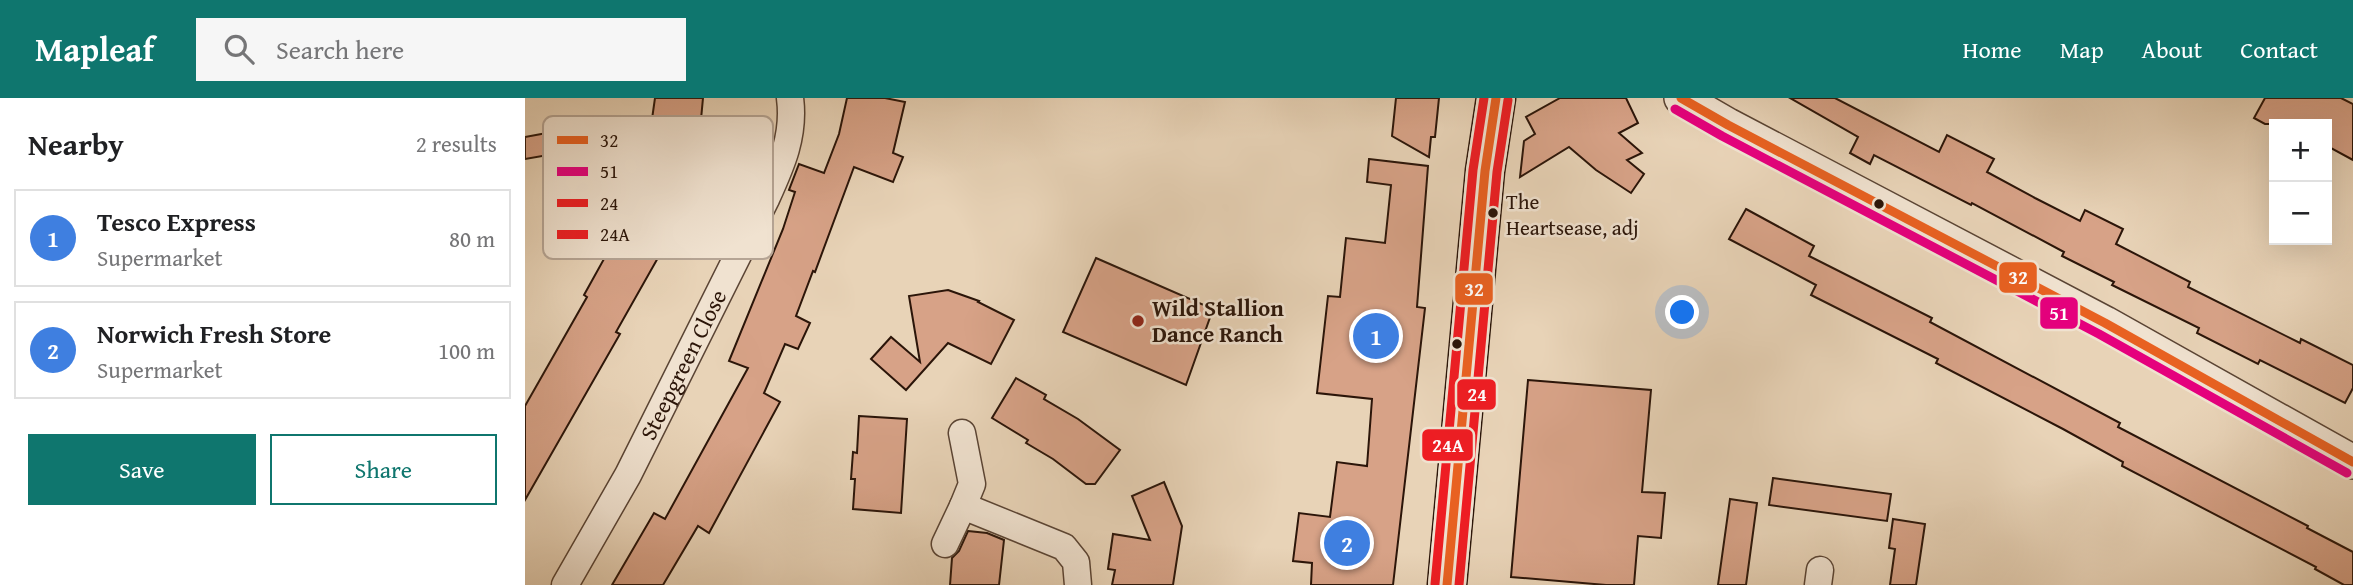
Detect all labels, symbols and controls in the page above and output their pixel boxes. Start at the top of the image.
search box [196,18,686,81]
text: Mapleaf [35,25,154,73]
icon: search [220,30,258,68]
text: Search here [276,30,404,69]
text: Home [1963,32,2022,67]
text: Map [2060,32,2104,67]
text: About [2142,32,2202,67]
text: Contact [2240,32,2318,67]
legend [543,116,773,259]
map controls [2269,119,2332,245]
button: + [2269,119,2332,182]
text: Nearby [28,122,124,166]
text: 32 [600,126,618,154]
text: 2 results [416,127,497,160]
text: 51 [600,157,618,185]
button: − [2269,182,2332,245]
place label: The Heartsease, adj [1506,186,1639,243]
text: 24 [600,189,618,217]
unlabelled marker [1872,197,1886,211]
text: Tesco Express [97,202,256,241]
marker: The Heartsease, adj [1486,206,1500,220]
text: 24A [600,220,630,248]
text: 1 [47,222,59,255]
text: 80 m [449,222,495,255]
text: Supermarket [97,241,223,274]
line badge: 32 [1998,261,2038,294]
text: 32 [2008,263,2028,291]
line badge: 32 [1454,272,1494,306]
text: 32 [1464,275,1484,303]
street label: Steepgreen Close [631,284,734,445]
place label: Wild Stallion Dance Ranch [1152,291,1284,350]
your location [1665,295,1699,329]
line badge: 51 [2039,296,2079,330]
text: 51 [2049,299,2069,327]
pin: 1 [1353,310,1399,362]
marker: Wild Stallion Dance Ranch [1130,313,1146,329]
text: Norwich Fresh Store [97,314,331,353]
text: 2 [47,334,59,367]
text: 100 m [438,334,495,367]
unlabelled marker [1450,337,1464,351]
text: Supermarket [97,353,223,386]
line badge: 24 [1456,378,1497,411]
text: 24 [1467,380,1487,408]
line badge: 24A [1421,428,1474,462]
text: 24A [1432,431,1464,459]
button: Save [28,434,256,505]
button: Share [270,434,497,505]
pin: 2 [1324,517,1370,569]

